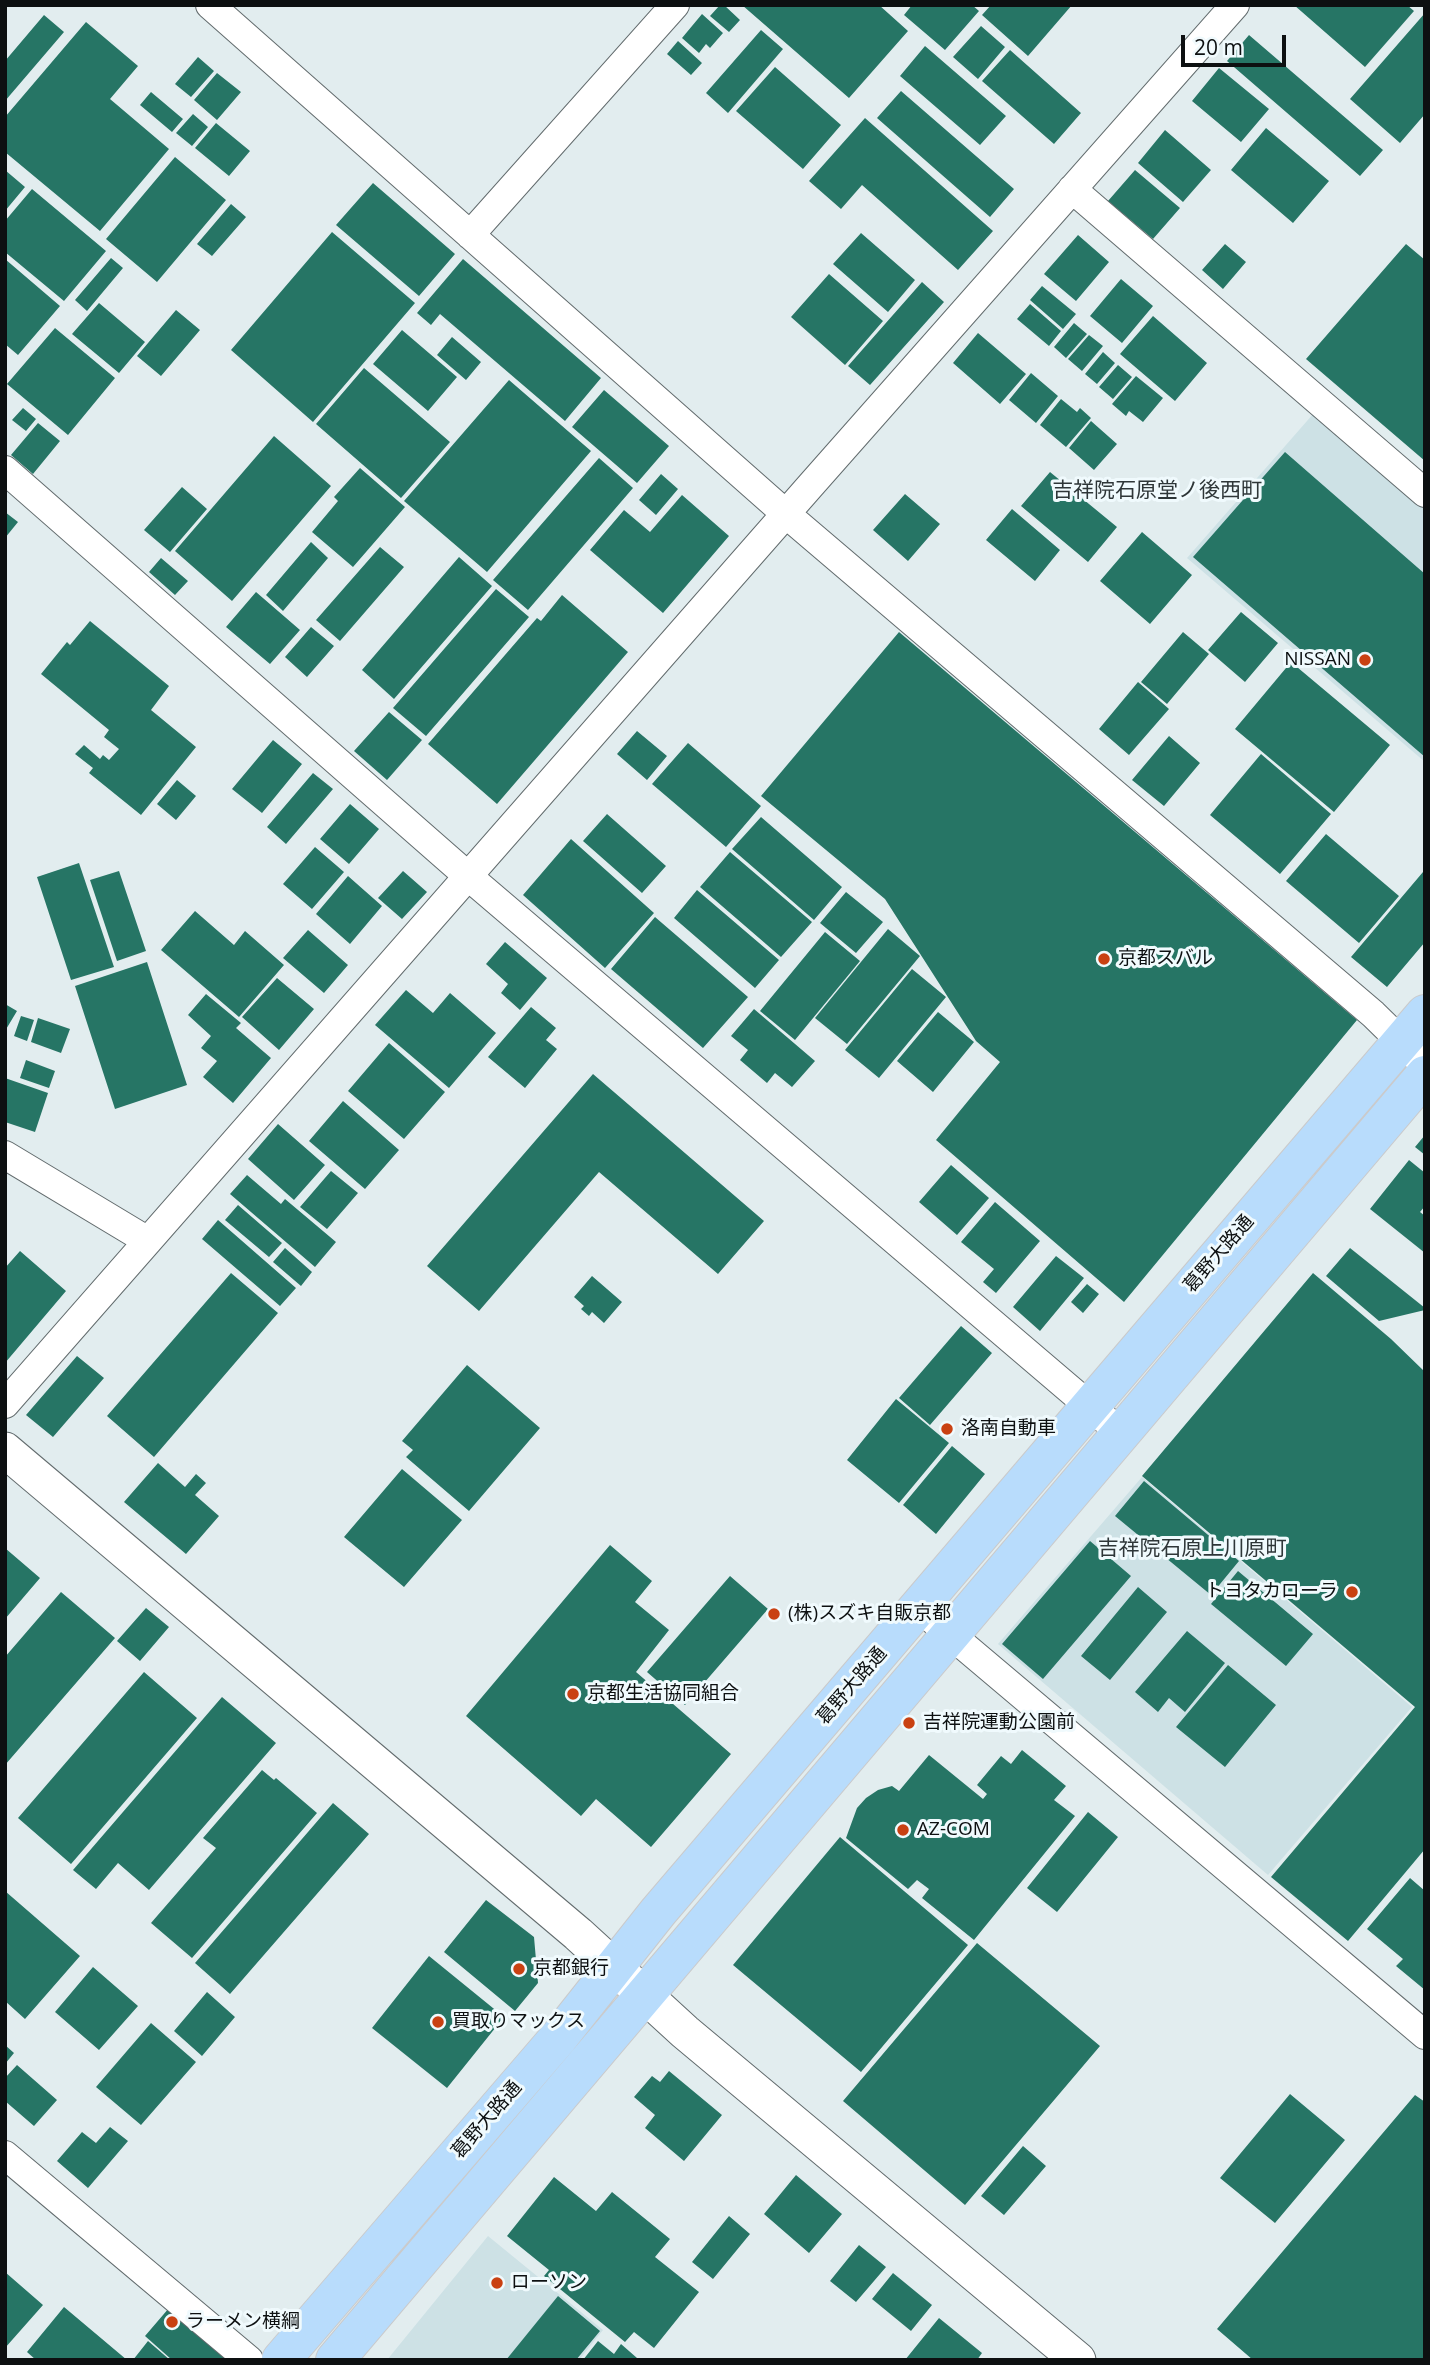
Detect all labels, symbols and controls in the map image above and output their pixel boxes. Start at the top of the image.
scale bar [1185,21,1290,65]
text: 20 m [1194,33,1243,61]
district label: 吉祥院石原堂ノ後西町 [1052,478,1262,504]
place label: NISSAN [1284,649,1351,671]
marker: NISSAN [1357,652,1373,668]
place label: 京都スバル [1118,948,1213,970]
marker: 京都スバル [1096,951,1112,967]
street label: 葛野大路通 [1179,1211,1259,1297]
place label: 洛南自動車 [961,1418,1056,1440]
marker: 洛南自動車 [939,1421,955,1437]
district label: 吉祥院石原上川原町 [1098,1536,1286,1562]
place label: トヨタカローラ [1205,1581,1338,1603]
marker: トヨタカローラ [1344,1584,1360,1600]
place label: (株)スズキ自販京都 [788,1603,951,1625]
marker: (株)スズキ自販京都 [766,1606,782,1622]
street label: 葛野大路通 [812,1643,892,1729]
place label: 京都生活協同組合 [587,1683,739,1705]
marker: 京都生活協同組合 [565,1686,581,1702]
place label: 吉祥院運動公園前 [923,1712,1075,1734]
marker: 吉祥院運動公園前 [901,1715,917,1731]
place label: AZ-COM [917,1819,990,1841]
marker: AZ-COM [895,1822,911,1838]
place label: 京都銀行 [533,1958,609,1980]
marker: 京都銀行 [511,1961,527,1977]
place label: 買取りマックス [452,2011,585,2033]
marker: 買取りマックス [430,2014,446,2030]
street label: 葛野大路通 [447,2077,527,2163]
place label: ローソン [511,2272,587,2294]
marker: ローソン [489,2275,505,2291]
place label: ラーメン横綱 [186,2311,300,2333]
marker: ラーメン横綱 [164,2314,180,2330]

